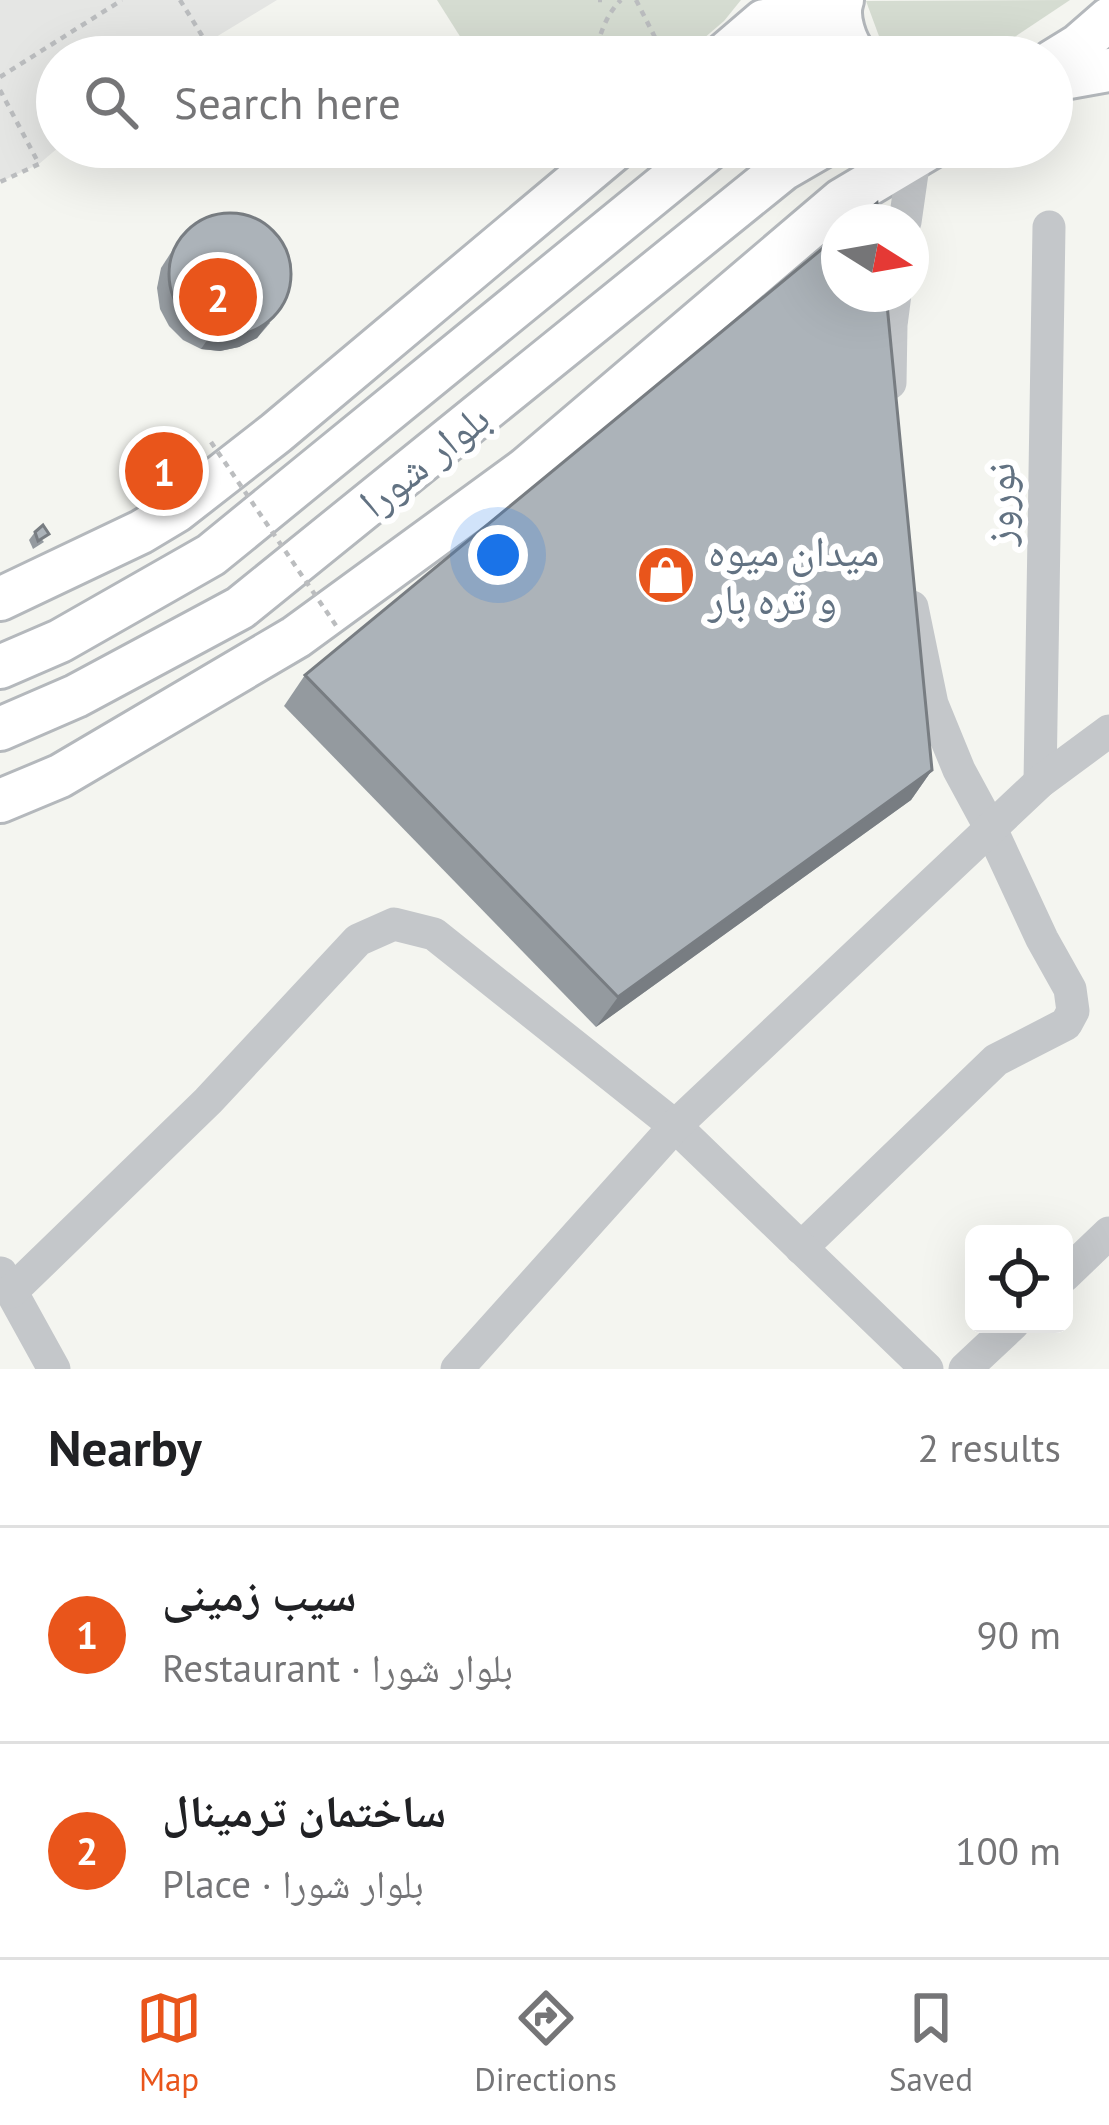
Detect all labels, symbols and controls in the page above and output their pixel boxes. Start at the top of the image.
search box [36,36,1073,168]
icon: search [78,69,144,135]
text: Search here [174,73,401,131]
north arrow [821,204,929,312]
pin: 2 [179,252,257,342]
street label: بلوار شورا [347,390,500,529]
pin: 1 [125,426,203,516]
street label: نوروز [970,462,1027,547]
place label: میدان میوه و تره بار [707,523,879,626]
your location [468,525,528,585]
shop icon: میدان میوه و تره بار [635,544,697,606]
map controls [965,1225,1073,1333]
button: locate [965,1225,1073,1333]
text: Nearby [48,1414,202,1480]
text: 2 results [918,1422,1061,1473]
text: سیب زمینی [162,1565,357,1623]
text: 1 [76,1609,98,1660]
text: 90 m [976,1609,1061,1660]
text: Restaurant · بلوار شورا [162,1642,513,1693]
text: ساختمان ترمینال [162,1781,446,1839]
text: 2 [76,1825,98,1876]
text: 100 m [955,1825,1061,1876]
text: Place · بلوار شورا [162,1858,424,1909]
tab: Map [136,1985,202,2100]
tab: Directions [474,1985,617,2100]
tab: Saved [889,1985,973,2100]

